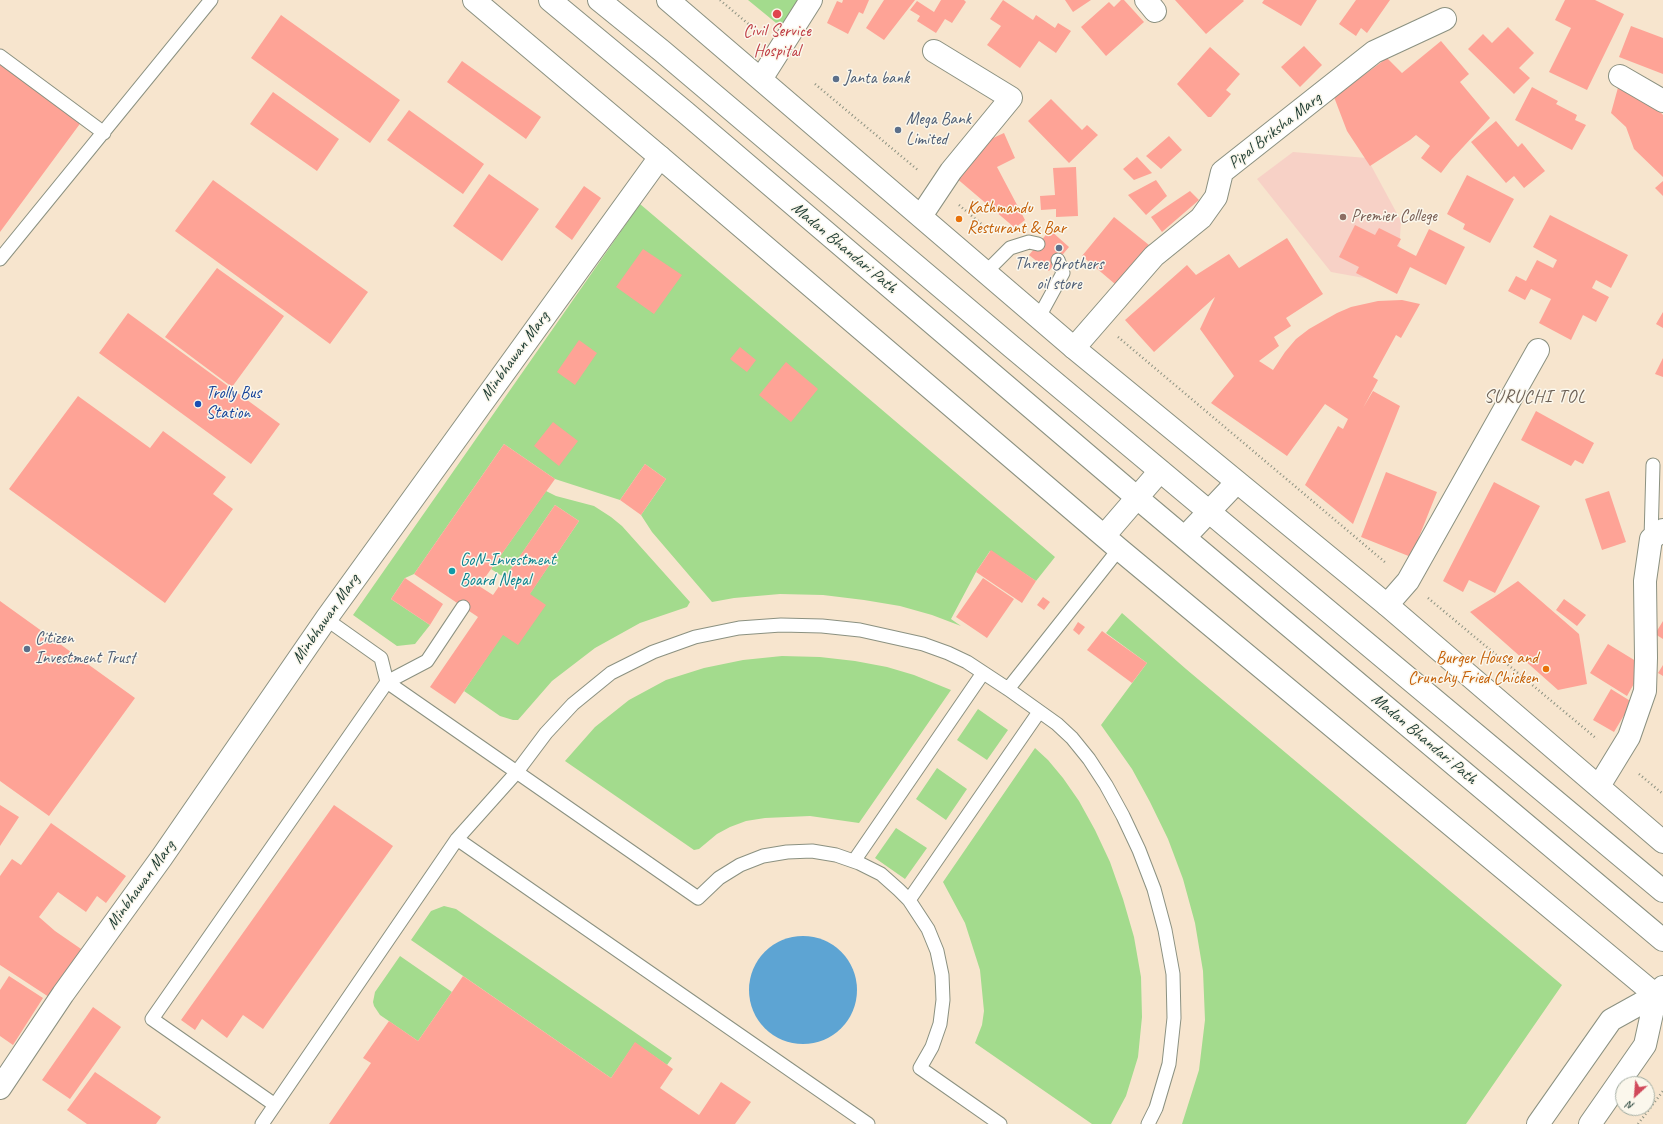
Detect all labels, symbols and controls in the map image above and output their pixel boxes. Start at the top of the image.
marker: Civil Service Hospital [771,8,783,20]
place label: Civil Service Hospital [743,22,811,62]
place label: Janta bank [844,69,909,89]
marker: Janta bank [831,74,841,84]
street label: Pipal Briksha Marg [1224,88,1326,174]
place label: Mega Bank Limited [906,110,971,150]
marker: Mega Bank Limited [893,125,903,135]
street label: Madan Bhandari Path [787,198,901,298]
place label: Kathmandu Resturant & Bar [967,199,1066,239]
place label: Premier College [1351,207,1437,227]
marker: Premier College [1338,212,1348,222]
marker: Kathmandu Resturant & Bar [954,214,964,224]
marker: Three Brothers oil store [1054,243,1064,253]
place label: Three Brothers oil store [1014,255,1104,295]
street label: Minbhawan Marg [476,308,554,404]
place label: Trolly Bus Station [206,384,261,424]
district label: SURUCHI TOL [1484,386,1586,408]
marker: Trolly Bus Station [193,399,203,409]
place label: GoN-Investment Board Nepal [460,551,556,591]
marker: GoN-Investment Board Nepal [447,566,457,576]
street label: Minbhawan Marg [288,570,364,668]
place label: Citizen Investment Trust [35,629,135,669]
marker: Citizen Investment Trust [22,644,32,654]
place label: Burger House and Crunchy Fried Chicken [1408,649,1538,689]
marker: Burger House and Crunchy Fried Chicken [1541,664,1551,674]
street label: Madan Bhandari Path [1367,689,1481,789]
street label: Minbhawan Marg [102,837,180,933]
north arrow [1615,1076,1655,1116]
text: N [1624,1098,1636,1114]

